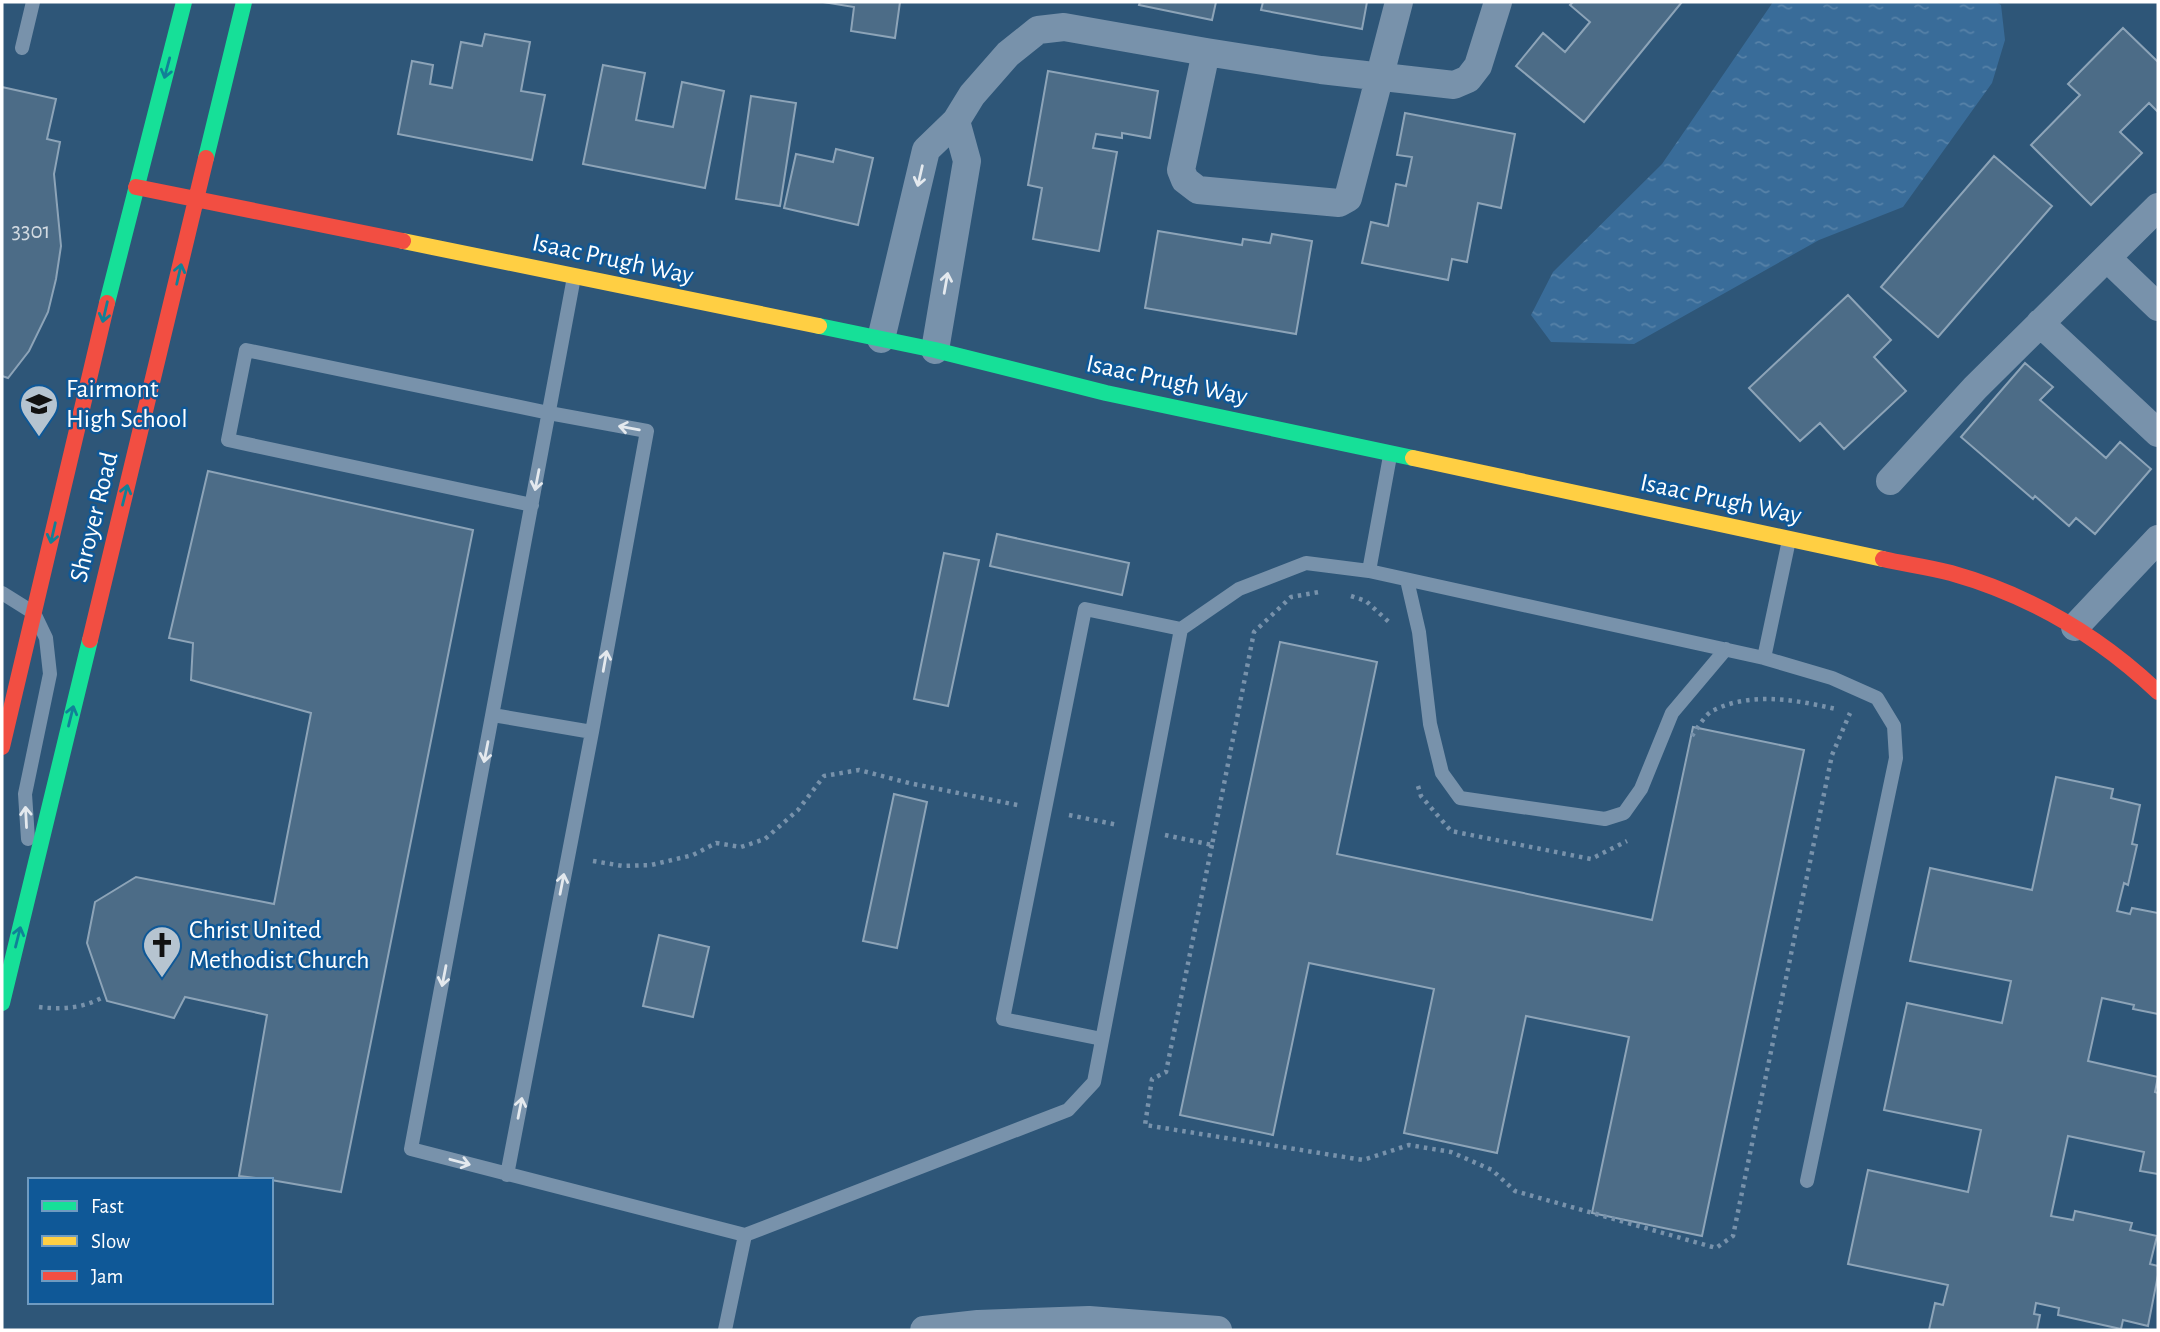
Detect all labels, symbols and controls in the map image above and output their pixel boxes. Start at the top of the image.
one-way arrow [160,56,173,79]
one-way arrow [913,164,926,187]
house number: 3301 [11,220,51,243]
street label: Isaac Prugh Way [530,229,696,289]
one-way arrow [173,263,186,286]
one-way arrow [940,272,953,295]
one-way arrow [98,300,112,323]
street label: Isaac Prugh Way [1084,350,1250,410]
place label: Fairmont High School [66,376,188,432]
school or university icon: Fairmont High School [18,383,60,438]
one-way arrow [618,421,641,434]
street label: Shroyer Road [65,449,123,585]
one-way arrow [529,468,543,491]
street label: Isaac Prugh Way [1638,469,1804,529]
one-way arrow [119,484,132,507]
one-way arrow [45,522,58,544]
one-way arrow [599,650,612,673]
one-way arrow [65,705,78,728]
one-way arrow [478,740,492,763]
one-way arrow [20,806,33,829]
one-way arrow [556,873,569,896]
place label: Christ United Methodist Church [189,917,369,973]
church icon: Christ United Methodist Church [141,924,183,979]
one-way arrow [12,926,25,949]
one-way arrow [437,964,450,987]
one-way arrow [514,1097,527,1120]
one-way arrow [449,1157,471,1170]
legend [28,1178,273,1304]
text: Fast [91,1196,124,1217]
text: Slow [91,1231,130,1252]
text: Jam [91,1266,123,1287]

